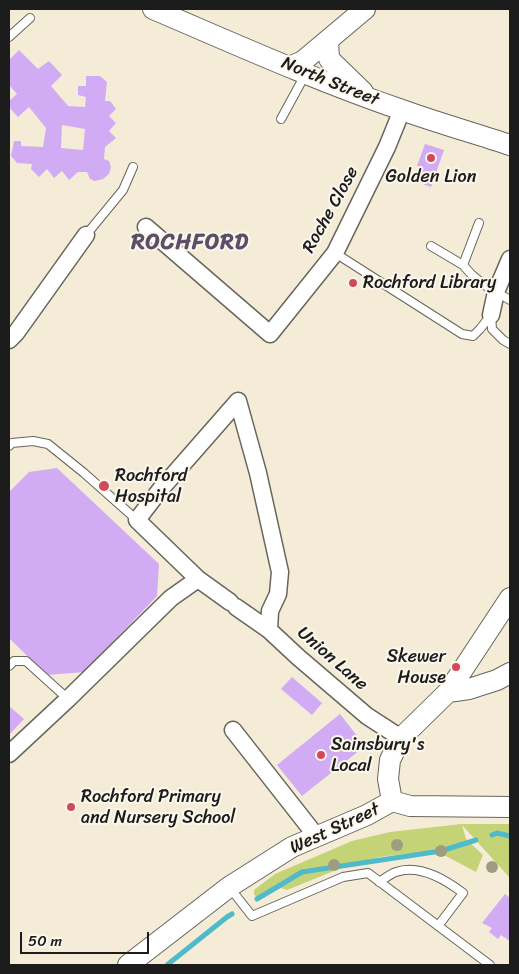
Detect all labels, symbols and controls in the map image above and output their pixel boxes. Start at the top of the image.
street label: North Street [278,53,382,111]
marker: Golden Lion [425,152,437,164]
street label: Roche Close [298,163,364,257]
place label: Golden Lion [386,166,476,188]
district label: ROCHFORD [130,230,250,256]
place label: Rochford Library [363,272,496,294]
marker: Rochford Library [347,277,359,289]
place label: Rochford Hospital [115,465,187,508]
marker: Rochford Hospital [97,479,111,493]
street label: Union Lane [292,623,372,695]
place label: Skewer House [387,646,446,689]
marker: Skewer House [450,661,462,673]
place label: Sainsbury's Local [331,734,424,776]
marker: Sainsbury's Local [315,749,327,761]
place label: Rochford Primary and Nursery School [81,786,235,829]
street label: West Street [287,799,383,859]
marker: Rochford Primary and Nursery School [65,801,77,813]
scale bar [22,922,151,954]
text: 50 m [28,928,62,954]

